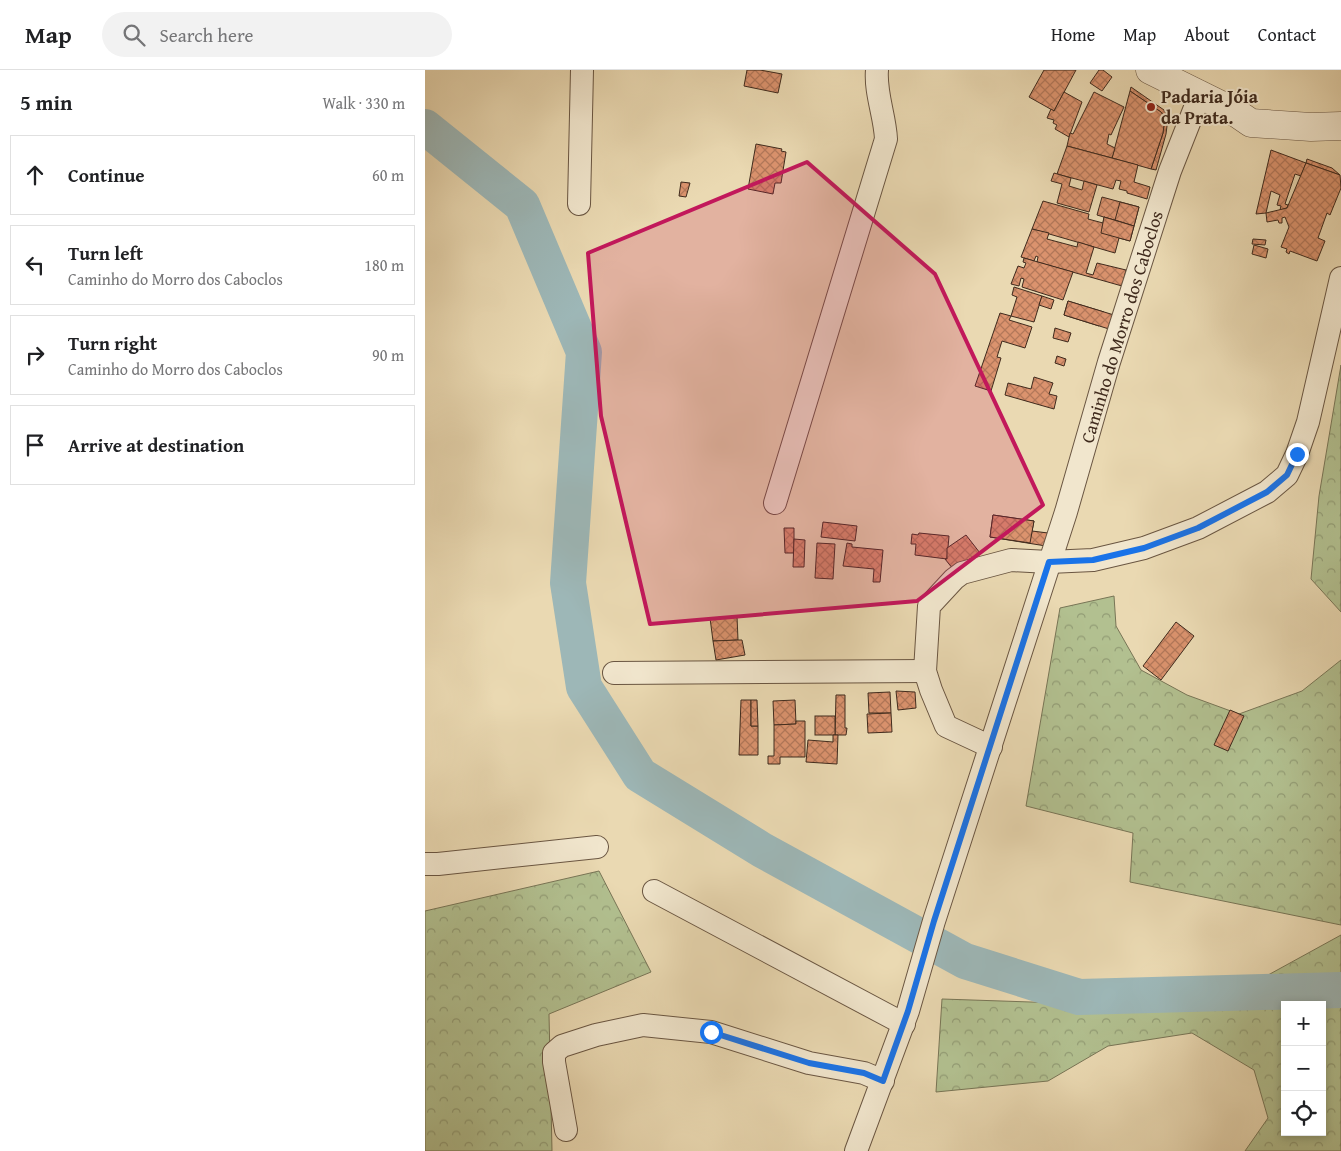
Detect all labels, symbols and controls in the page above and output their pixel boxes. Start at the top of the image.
search box [102,12,452,57]
text: Map [25,17,72,52]
icon: search [120,21,148,49]
text: Search here [160,21,253,49]
text: Home [1051,21,1095,48]
text: Map [1123,21,1156,48]
text: About [1184,21,1230,48]
text: Contact [1258,21,1316,48]
place label: Padaria Jóia da Prata. [1161,83,1259,131]
text: 5 min [20,87,72,118]
text: Walk · 330 m [322,91,405,115]
marker: Padaria Jóia da Prata. [1145,101,1157,113]
icon: ahead [21,161,49,189]
text: Continue [68,161,145,189]
text: 60 m [372,163,404,187]
street label: Caminho do Morro dos Caboclos [1073,207,1170,446]
text: Turn left [68,239,143,267]
icon: left [21,251,49,279]
text: 180 m [364,253,404,277]
text: Caminho do Morro dos Caboclos [68,267,283,291]
text: Turn right [68,329,157,357]
icon: right [21,341,49,369]
text: 90 m [372,343,404,367]
text: Caminho do Morro dos Caboclos [68,357,283,381]
icon: arrive [21,431,49,459]
text: Arrive at destination [68,431,244,459]
route end [1286,443,1309,466]
map controls [1281,1001,1326,1136]
button: + [1281,1001,1326,1046]
route start [700,1021,723,1044]
button: − [1281,1046,1326,1091]
button: locate [1281,1091,1326,1136]

